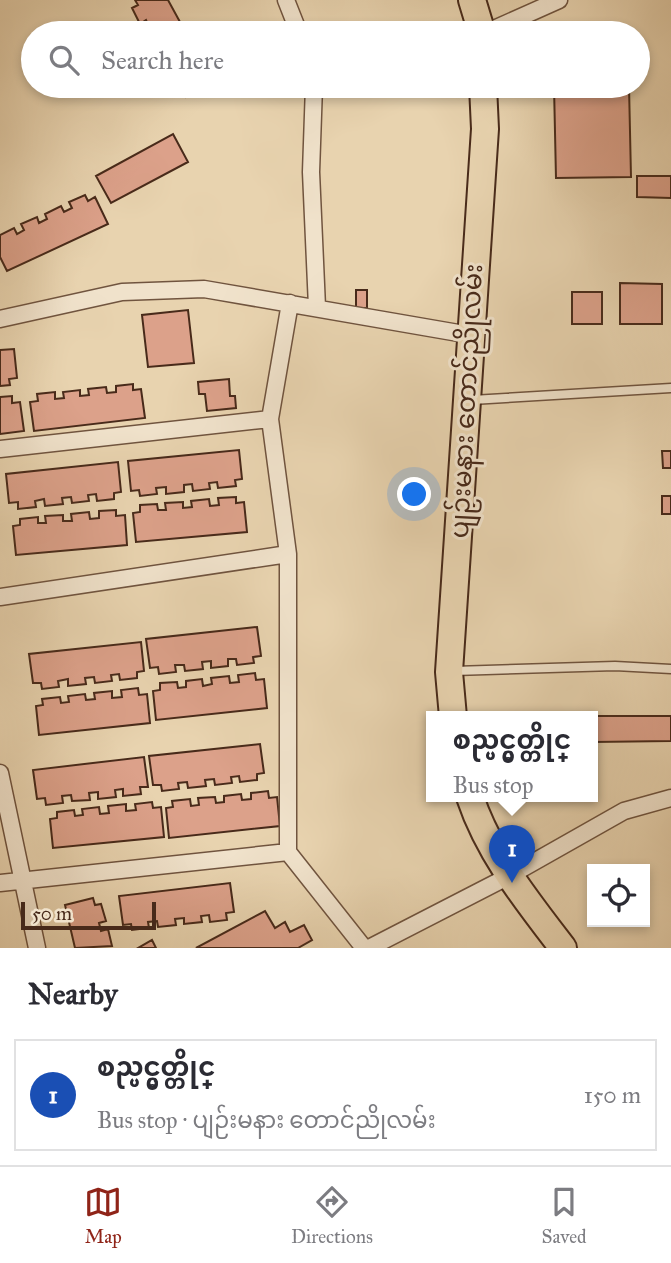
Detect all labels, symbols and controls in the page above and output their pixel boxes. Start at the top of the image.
search box [21,21,650,98]
icon: search [45,41,83,79]
text: Search here [101,44,224,76]
street label: ပျဉ်းမနား တောင်ညိုလမ်း [442,263,494,539]
your location [397,477,431,511]
popup [426,711,598,802]
text: စည္ပင္မွတ္တိုင္ [453,724,571,756]
text: Bus stop [453,771,533,799]
pin: 1 [489,825,535,883]
map controls [587,864,650,927]
button: locate [587,864,650,927]
scale bar [21,899,156,931]
text: 50 m [32,902,72,925]
text: Nearby [28,976,118,1012]
text: စည္ပင္မွတ္တိုင္ [97,1051,215,1083]
text: 1 [48,1081,58,1109]
text: 150 m [584,1081,641,1109]
text: Bus stop · ပျဉ်းမနား တောင်ညိုလမ်း [97,1106,436,1134]
tab: Map [84,1183,122,1248]
tab: Directions [291,1183,373,1248]
tab: Saved [542,1183,587,1248]

